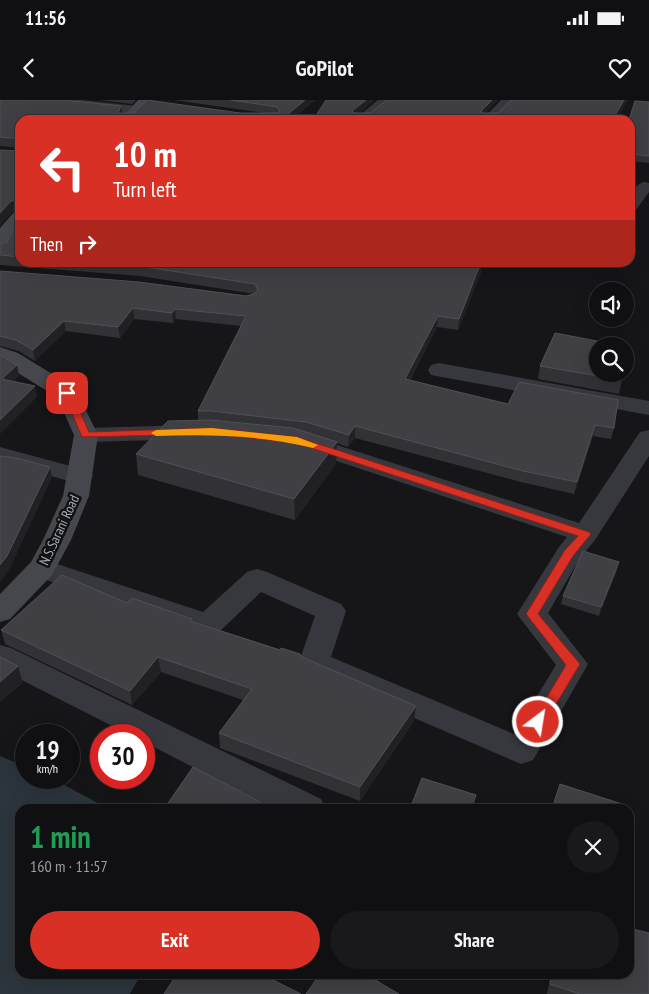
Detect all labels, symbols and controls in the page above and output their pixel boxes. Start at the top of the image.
text: 11:56 [25,6,66,30]
icon: back [15,54,43,82]
text: GoPilot [296,54,353,82]
icon: heart [606,54,634,82]
text: 10 m [113,131,177,177]
icon: left [30,135,95,200]
text: Turn left [113,175,177,203]
icon: right [73,230,101,258]
text: Then [30,232,63,256]
map controls [589,282,634,382]
button: sound [589,282,634,327]
button: search [589,337,634,382]
pin [46,372,88,414]
icon: arrive [53,379,81,407]
street label: N.S.Sarani Road [35,492,83,568]
position arrow [511,695,563,747]
speed limit sign: 30 [90,724,155,789]
text: 19 [36,734,59,766]
text: km/h [37,761,58,776]
text: 1 min [30,817,91,856]
button: close [567,821,619,873]
text: 160 m · 11:57 [30,856,108,876]
button: Exit [30,911,320,969]
button: Share [330,911,619,969]

